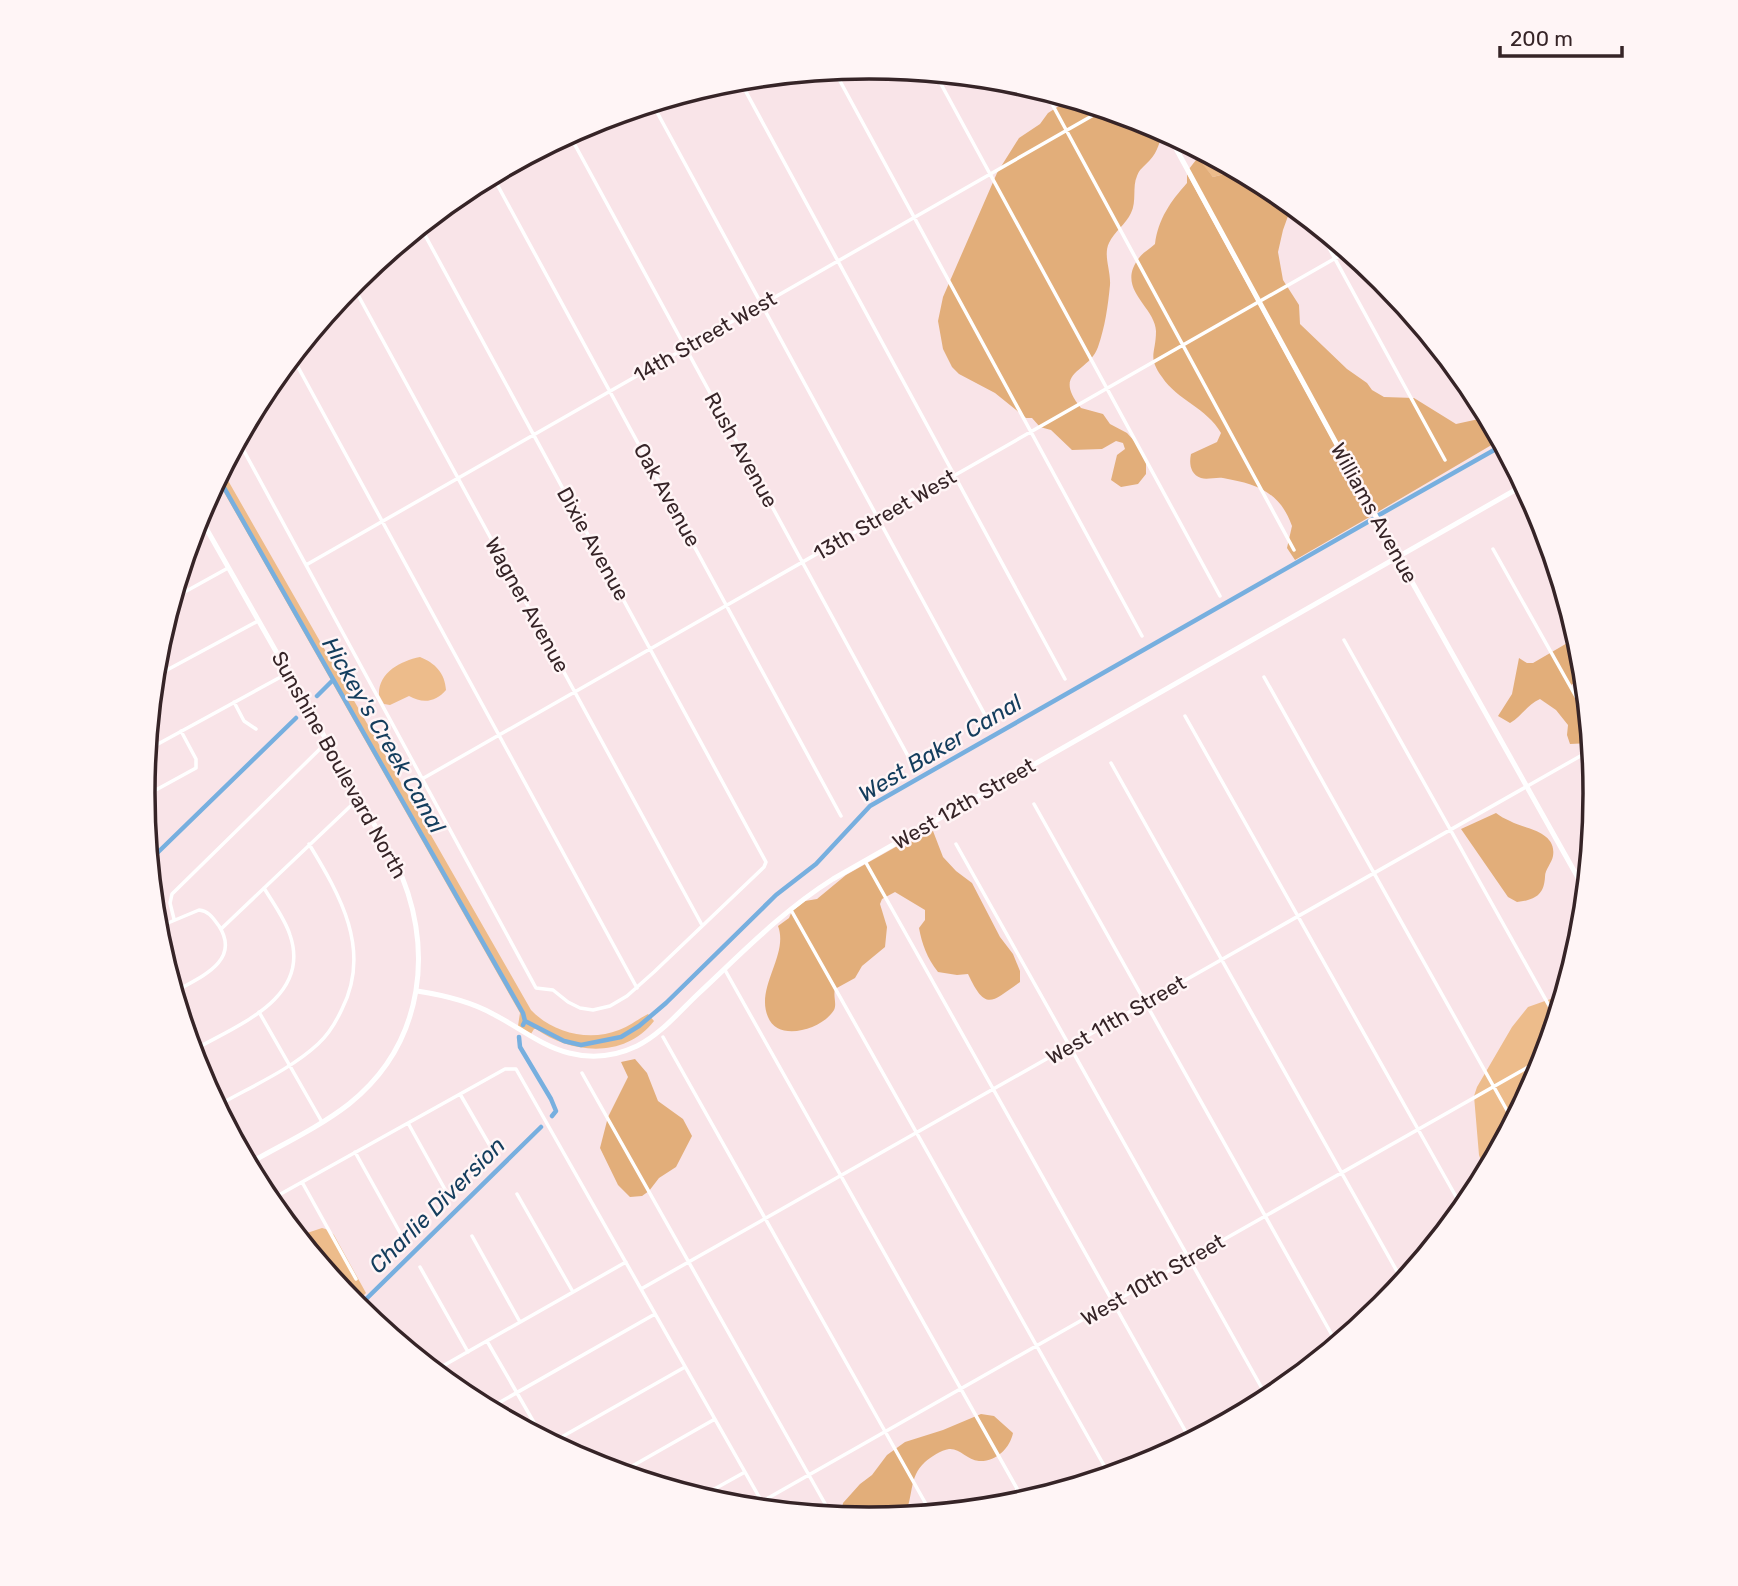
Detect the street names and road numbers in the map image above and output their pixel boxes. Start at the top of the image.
street label: 14th Street West [629,286,781,388]
street label: Rush Avenue [699,388,783,512]
street label: Williams Avenue [1326,438,1423,587]
street label: Oak Avenue [629,439,706,551]
street label: 13th Street West [809,464,960,565]
street label: Dixie Avenue [552,483,635,605]
street label: Wagner Avenue [480,533,575,677]
street label: Sunshine Boulevard North [267,647,412,883]
street label: West 12th Street [888,753,1039,854]
street label: West 11th Street [1042,969,1190,1070]
street label: West 10th Street [1077,1228,1229,1331]

